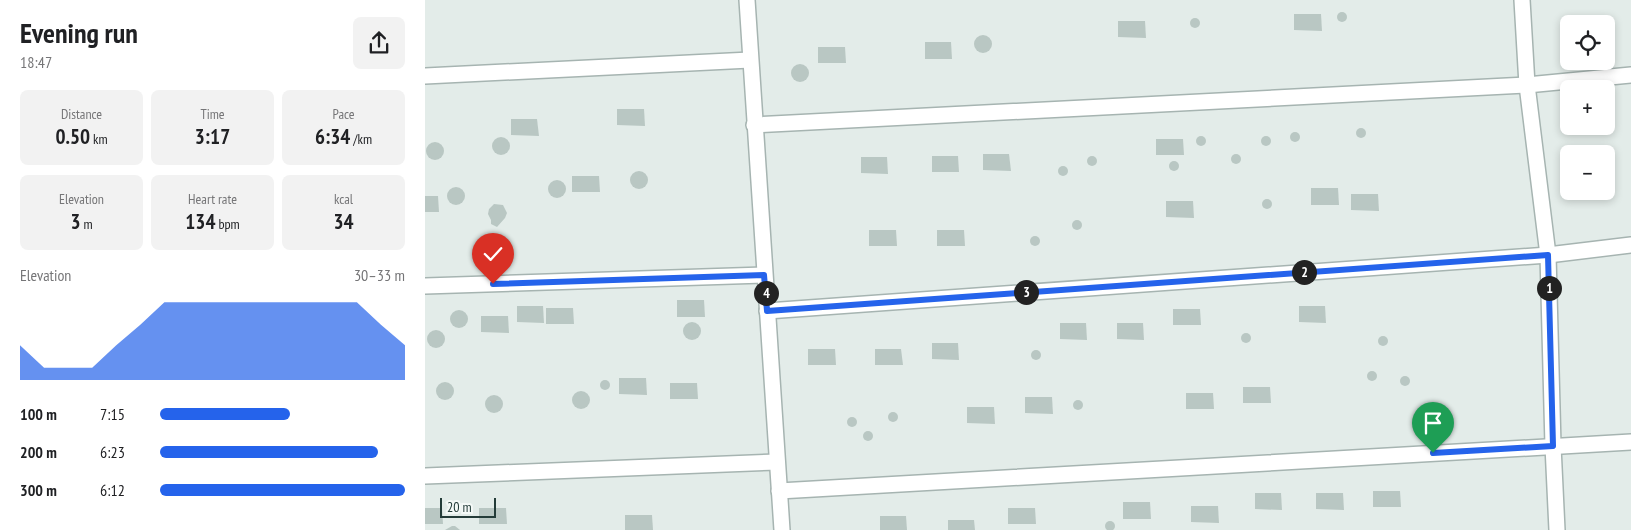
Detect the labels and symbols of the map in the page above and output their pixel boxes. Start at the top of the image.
pin [472,233,514,284]
pin: 2 [1291,260,1317,284]
pin: 1 [1537,276,1561,300]
pin: 4 [753,280,779,306]
pin: 3 [1013,280,1039,304]
pin [1412,402,1454,453]
scale bar [440,495,496,518]

